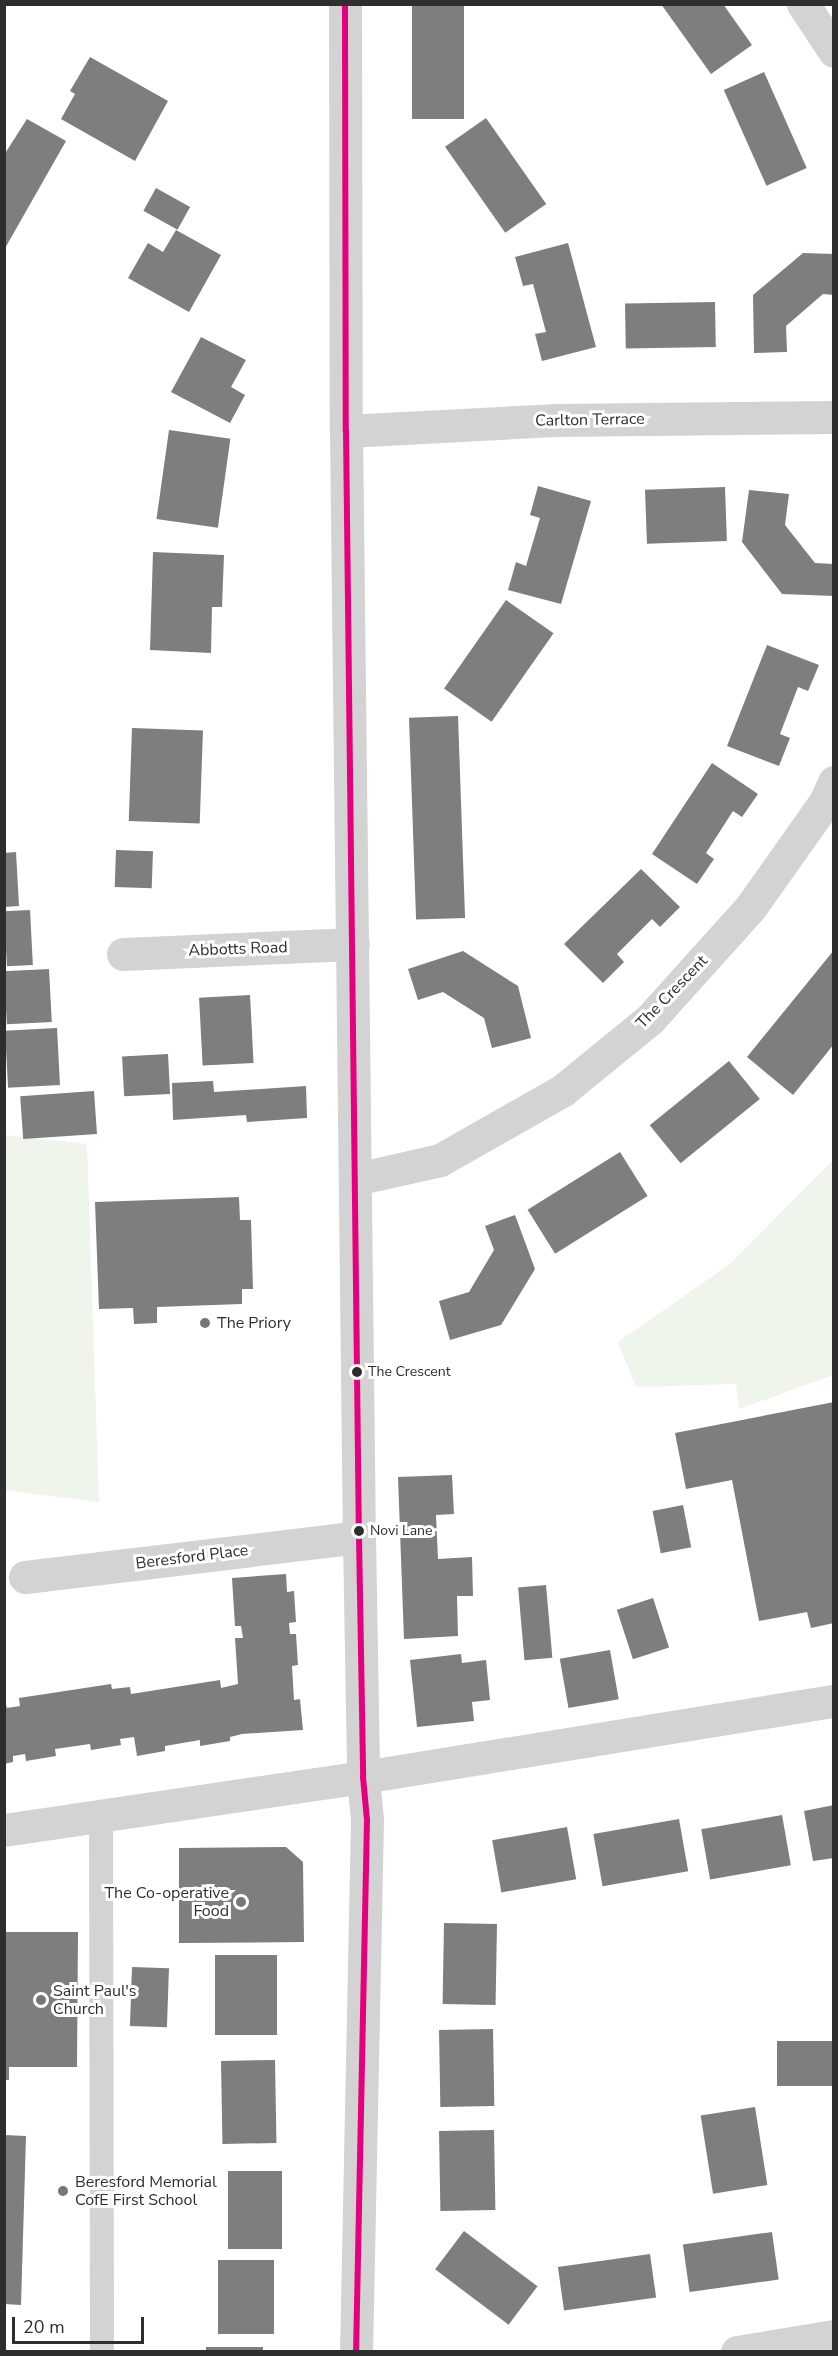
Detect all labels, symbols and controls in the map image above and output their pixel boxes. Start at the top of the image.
street label: Carlton Terrace [535,409,645,431]
street label: Abbotts Road [188,938,288,960]
street label: The Crescent [632,951,712,1033]
place label: The Priory [217,1313,291,1333]
marker: The Priory [198,1316,212,1330]
place label: The Crescent [368,1364,451,1380]
marker: The Crescent [351,1366,363,1378]
place label: Novi Lane [370,1523,433,1539]
marker: Novi Lane [353,1525,365,1537]
street label: Beresford Place [135,1541,249,1573]
place label: The Co-operative Food [104,1883,229,1921]
marker: The Co-operative Food [234,1895,248,1909]
place label: Saint Paul's Church [53,1981,136,2019]
marker: Saint Paul's Church [34,1993,48,2007]
place label: Beresford Memorial CofE First School [75,2172,217,2210]
marker: Beresford Memorial CofE First School [56,2184,70,2198]
scale bar [15,2305,147,2343]
text: 20 m [23,2315,65,2339]

